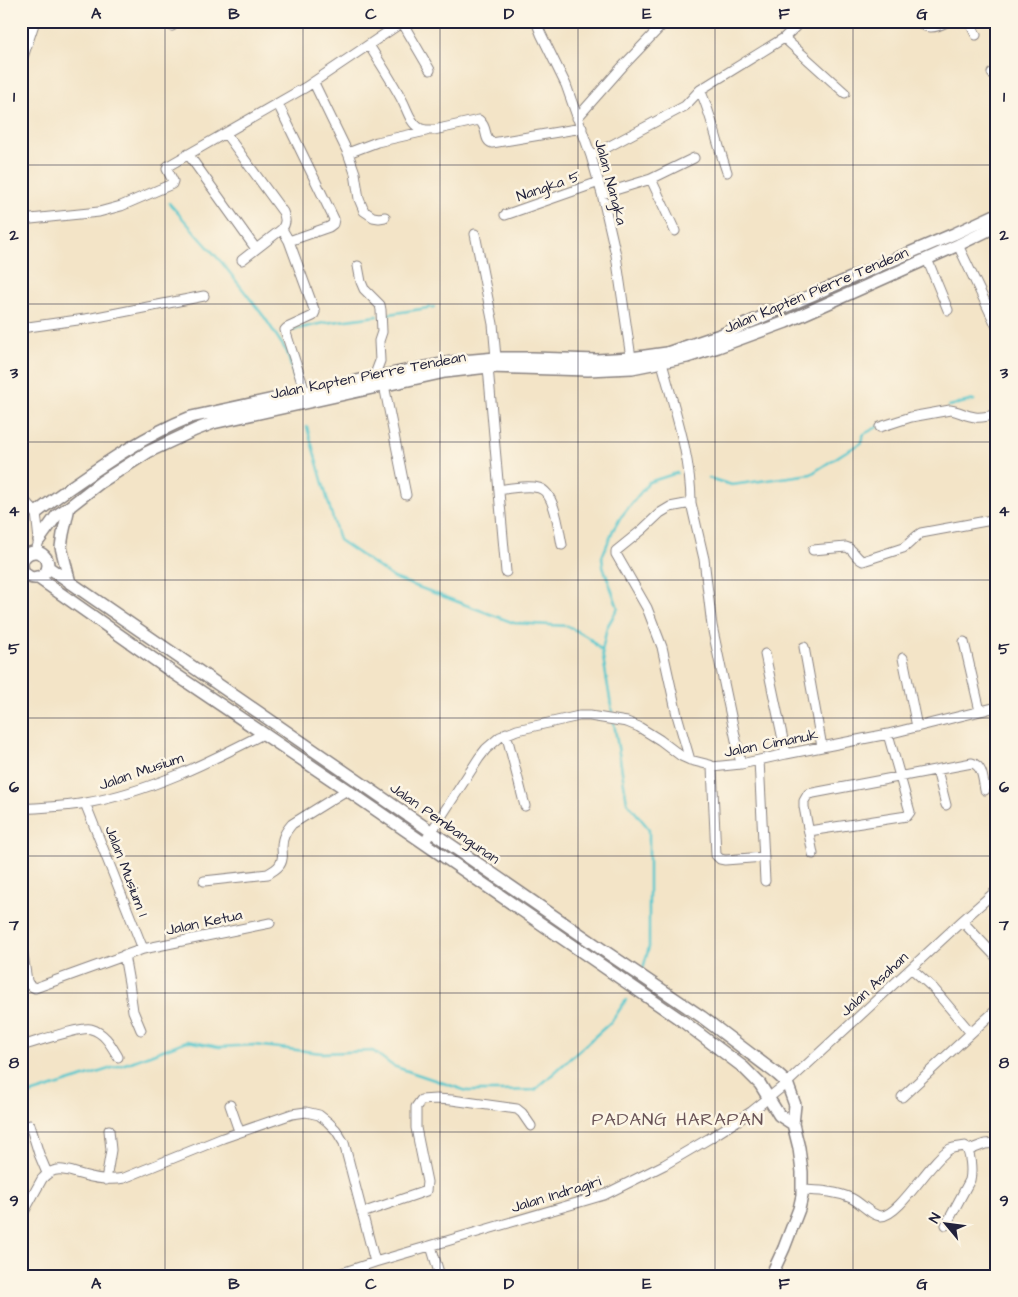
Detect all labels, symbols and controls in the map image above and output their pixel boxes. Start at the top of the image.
text: A [91,3,102,25]
text: B [228,3,240,25]
text: C [365,3,377,25]
text: D [504,3,515,25]
text: E [642,3,652,25]
text: F [778,3,790,25]
text: G [916,3,928,25]
text: 1 [13,86,16,108]
text: 1 [1003,86,1006,108]
street label: Jalan Nangka [588,137,632,228]
street label: Nangka 5 [514,166,583,208]
text: 2 [8,224,19,246]
text: 2 [998,224,1009,246]
street label: Jalan Kapten Pierre Tendean [721,242,912,339]
street label: Jalan Kapten Pierre Tendean [269,346,468,405]
text: 3 [9,362,19,384]
text: 3 [999,362,1009,384]
text: 4 [9,500,20,522]
text: 4 [999,500,1010,522]
text: 5 [8,638,20,660]
text: 5 [998,638,1010,660]
street label: Jalan Cimanuk [722,724,820,763]
street label: Jalan Musium [96,747,187,796]
text: 6 [9,776,19,798]
text: 6 [999,776,1009,798]
street label: Jalan Pembangunan [385,778,504,870]
street label: Jalan Musium 1 [100,823,154,920]
street label: Jalan Ketua [164,904,245,941]
text: 7 [8,914,19,936]
text: 7 [998,914,1009,936]
street label: Jalan Asahan [836,947,913,1022]
text: 8 [9,1052,20,1074]
text: 8 [999,1052,1010,1074]
district label: PADANG HARAPAN [592,1107,764,1132]
street label: Jalan Indragiri [509,1171,605,1219]
text: 9 [9,1190,19,1212]
text: 9 [999,1190,1009,1212]
north arrow [920,1200,970,1250]
text: N [925,1209,946,1227]
text: A [91,1273,102,1295]
text: B [228,1273,240,1295]
text: C [365,1273,377,1295]
text: D [504,1273,515,1295]
text: E [642,1273,652,1295]
text: F [778,1273,790,1295]
text: G [916,1273,928,1295]

